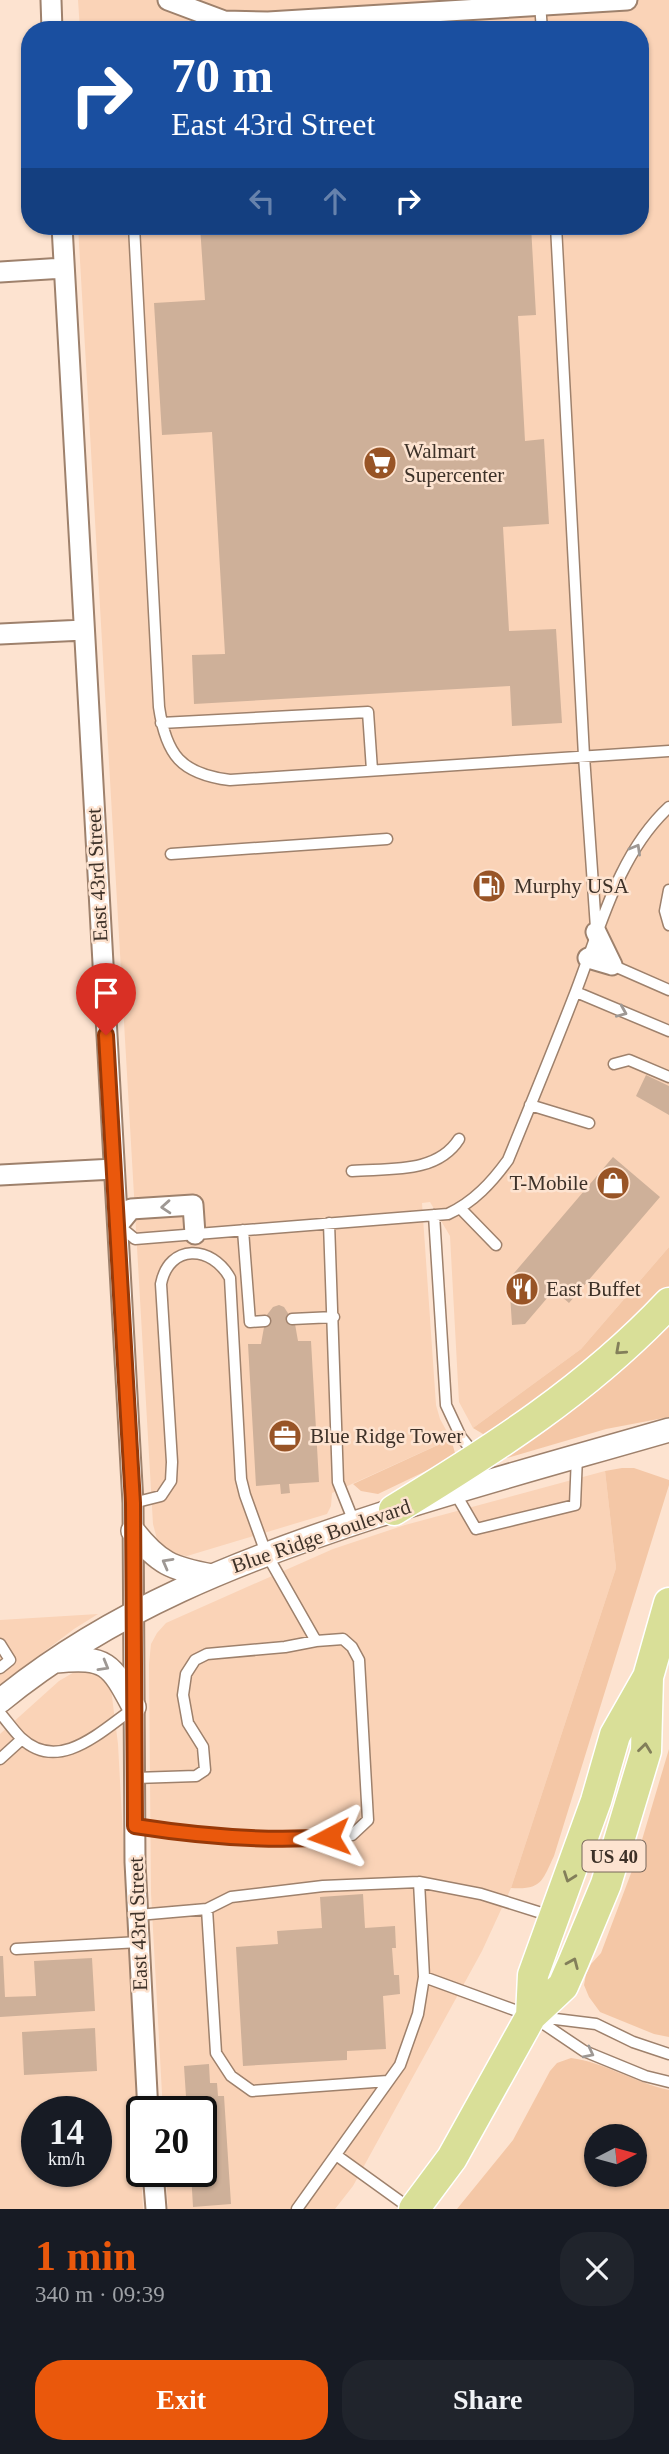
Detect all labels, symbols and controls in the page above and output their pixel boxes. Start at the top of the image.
text: 70 m [171,48,273,103]
icon: right [56,49,147,140]
text: East 43rd Street [171,106,375,142]
icon: left [243,182,281,220]
icon: ahead [316,182,354,220]
icon: right [389,182,427,220]
place label: Walmart Supercenter [404,439,504,487]
supermarket icon: Walmart Supercenter [361,444,399,482]
street label: East 43rd Street [81,807,112,943]
one-way arrow [628,843,641,856]
fuel station icon: Murphy USA [470,867,508,905]
place label: Murphy USA [514,874,630,898]
pin [76,963,136,1035]
icon: arrive [87,974,125,1012]
one-way arrow [615,1004,628,1018]
shop icon: T-Mobile [594,1164,632,1202]
place label: T-Mobile [509,1171,588,1195]
one-way arrow [160,1199,171,1214]
restaurant icon: East Buffet [503,1270,541,1308]
place label: East Buffet [546,1277,641,1301]
one-way arrow [615,1342,628,1355]
office icon: Blue Ridge Tower [266,1417,304,1455]
place label: Blue Ridge Tower [310,1424,463,1448]
street label: Blue Ridge Boulevard [228,1494,414,1578]
one-way arrow [161,1558,174,1571]
one-way arrow [96,1658,109,1671]
one-way arrow [638,1742,653,1754]
position arrow [292,1800,366,1874]
road number: US 40 [582,1840,646,1872]
street label: East 43rd Street [124,1856,152,1991]
one-way arrow [563,1870,577,1882]
one-way arrow [565,1958,579,1971]
one-way arrow [581,2044,594,2058]
speed limit sign: 20 [126,2096,217,2187]
text: 14 [49,2113,84,2152]
north arrow [584,2124,648,2188]
map controls [584,2124,647,2187]
text: km/h [48,2149,85,2169]
button: close [560,2232,634,2306]
text: 1 min [35,2233,137,2279]
text: 340 m · 09:39 [35,2282,165,2307]
button: Exit [35,2360,328,2440]
button: Share [342,2360,634,2440]

